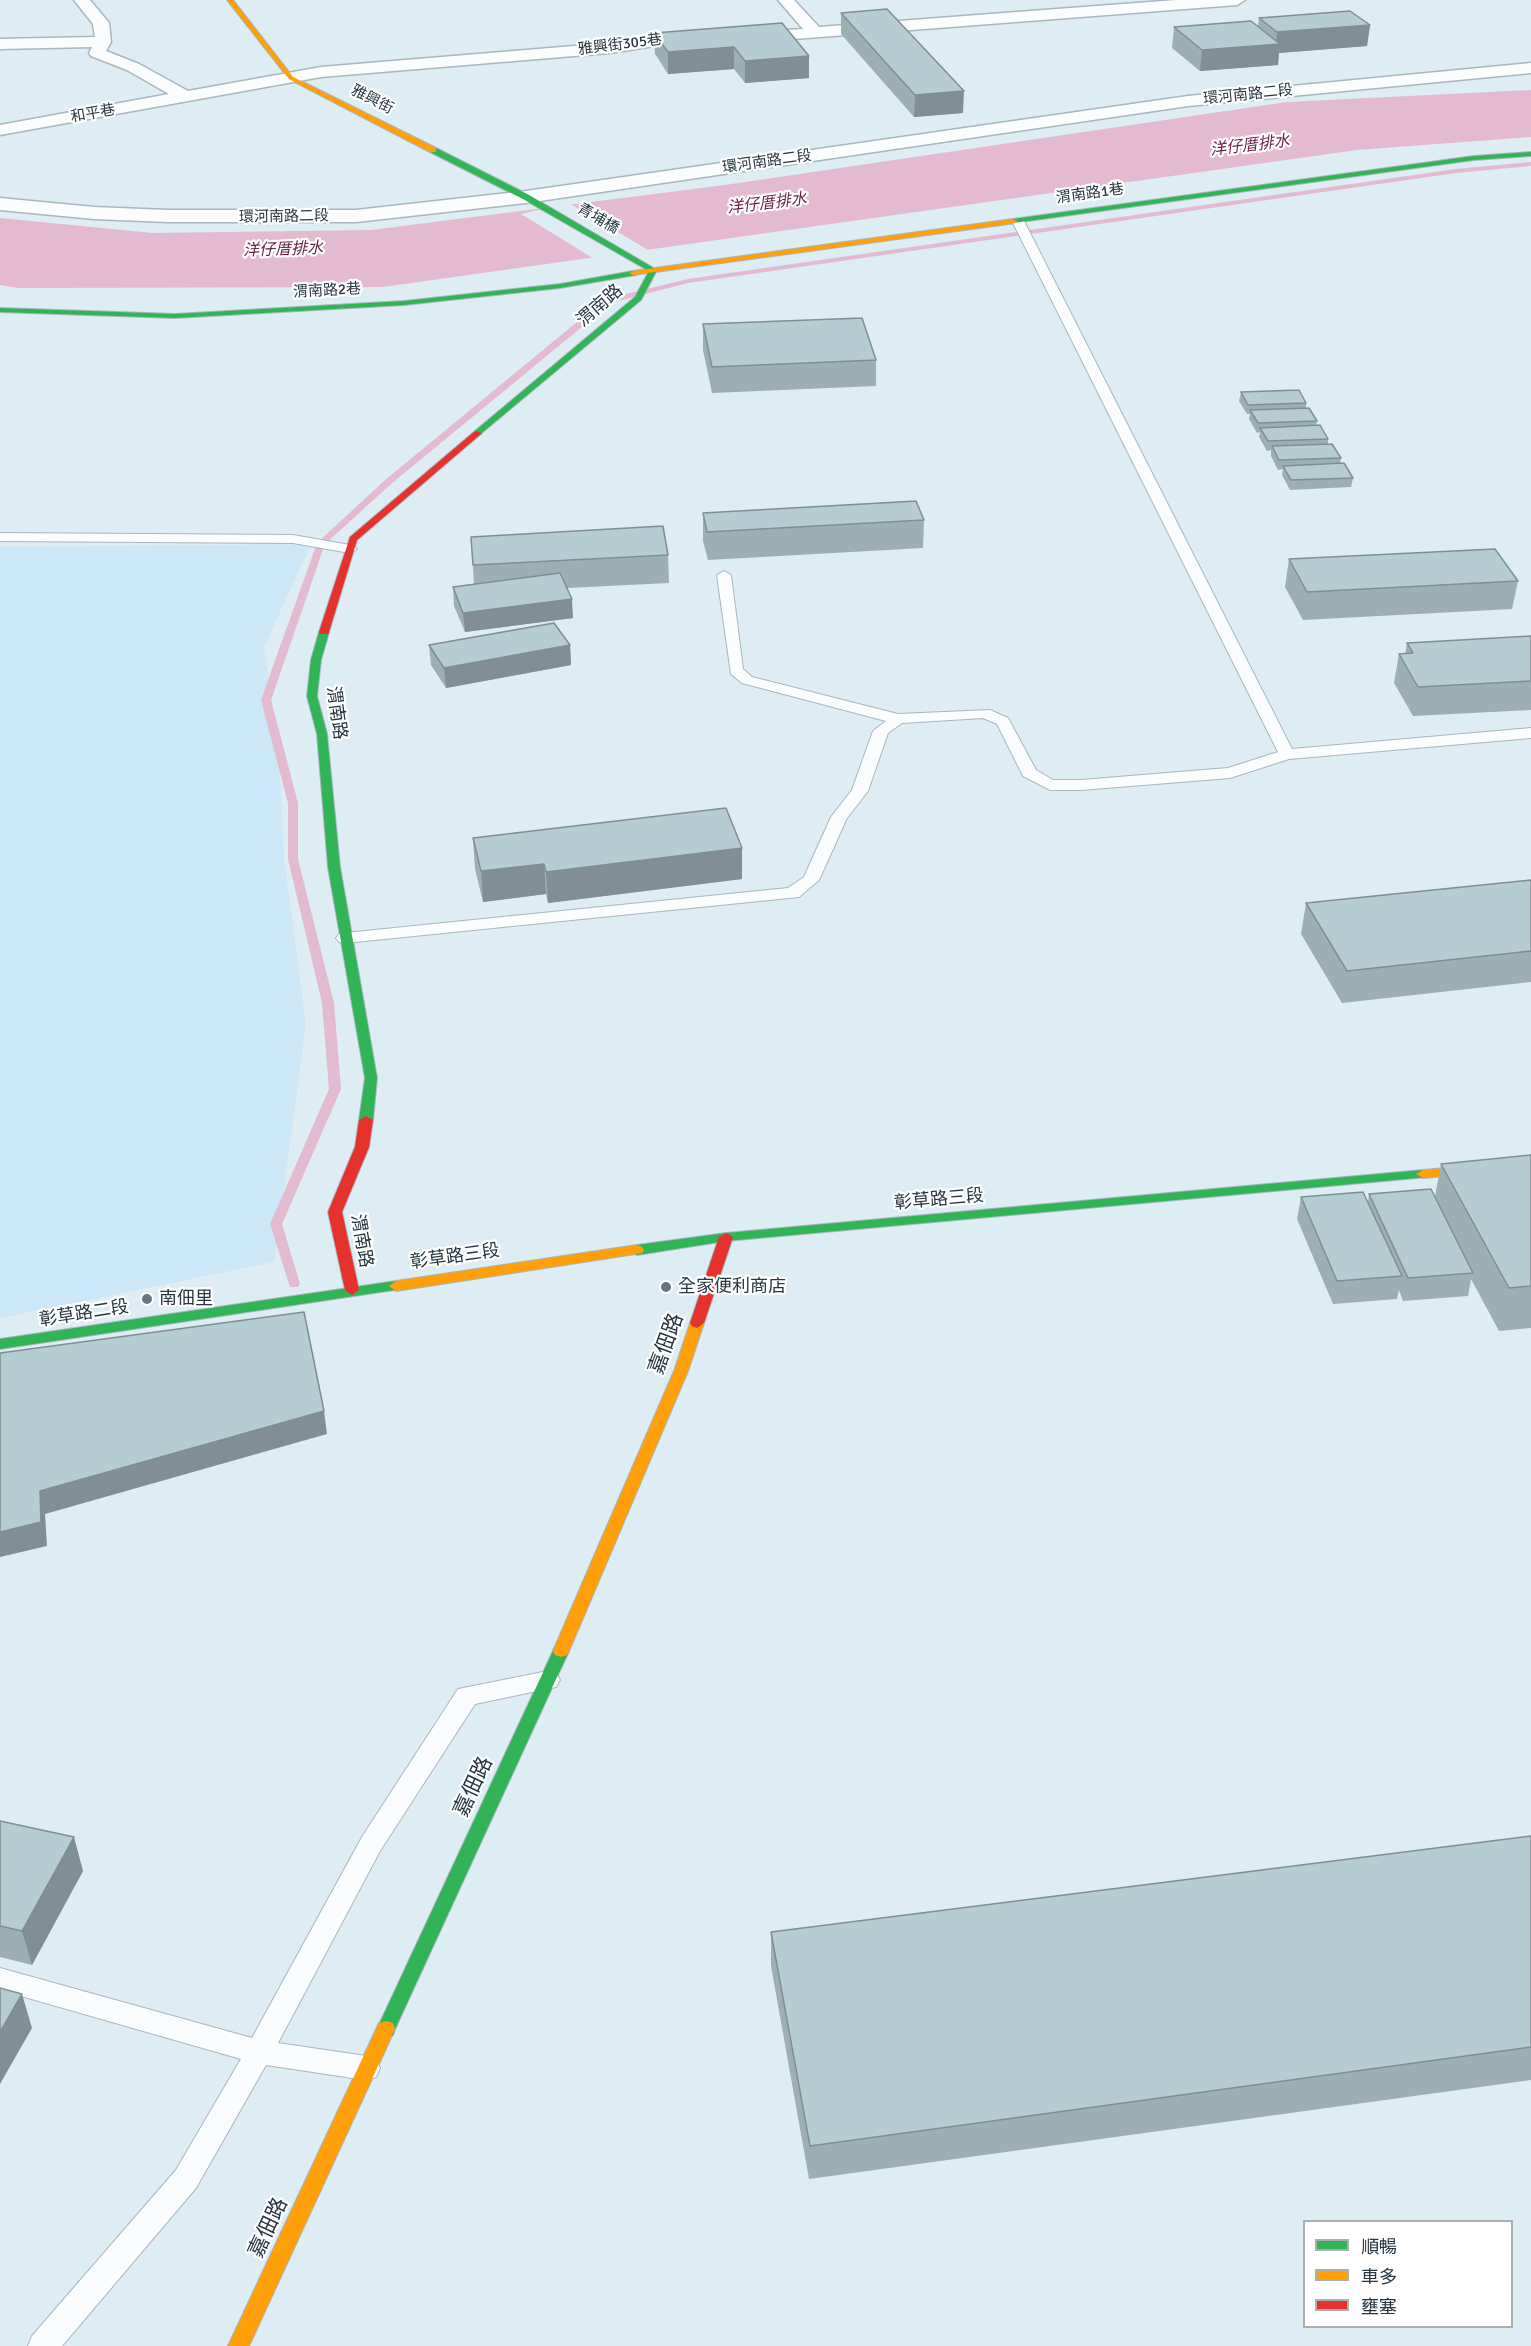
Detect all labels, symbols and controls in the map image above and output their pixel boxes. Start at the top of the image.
street label: 雅興街305巷 [577,31,663,59]
street label: 環河南路二段 [1202,81,1294,109]
street label: 雅興街 [348,82,396,118]
street label: 和平巷 [69,101,117,127]
water label: 洋仔厝排水 [1209,132,1291,160]
street label: 環河南路二段 [721,147,813,177]
street label: 渭南路1巷 [1055,180,1125,208]
water label: 洋仔厝排水 [726,190,808,218]
street label: 青埔橋 [574,200,622,238]
street label: 環河南路二段 [239,207,329,227]
water label: 洋仔厝排水 [243,239,323,261]
street label: 渭南路2巷 [293,280,361,302]
street label: 渭南路 [573,280,627,332]
street label: 渭南路 [322,685,350,741]
street label: 彰草路三段 [893,1185,985,1215]
street label: 渭南路 [346,1213,376,1269]
street label: 彰草路三段 [409,1240,501,1274]
place label: 全家便利商店 [678,1276,786,1298]
marker: 全家便利商店 [659,1280,673,1294]
place label: 南佃里 [159,1288,213,1310]
marker: 南佃里 [140,1292,154,1306]
street label: 彰草路二段 [38,1296,130,1332]
street label: 嘉佃路 [644,1310,690,1378]
street label: 嘉佃路 [449,1753,499,1821]
street label: 嘉佃路 [244,2194,294,2262]
legend [1303,2220,1513,2328]
text: 順暢 [1361,2236,1397,2258]
text: 車多 [1361,2266,1397,2288]
text: 壅塞 [1361,2296,1397,2318]

